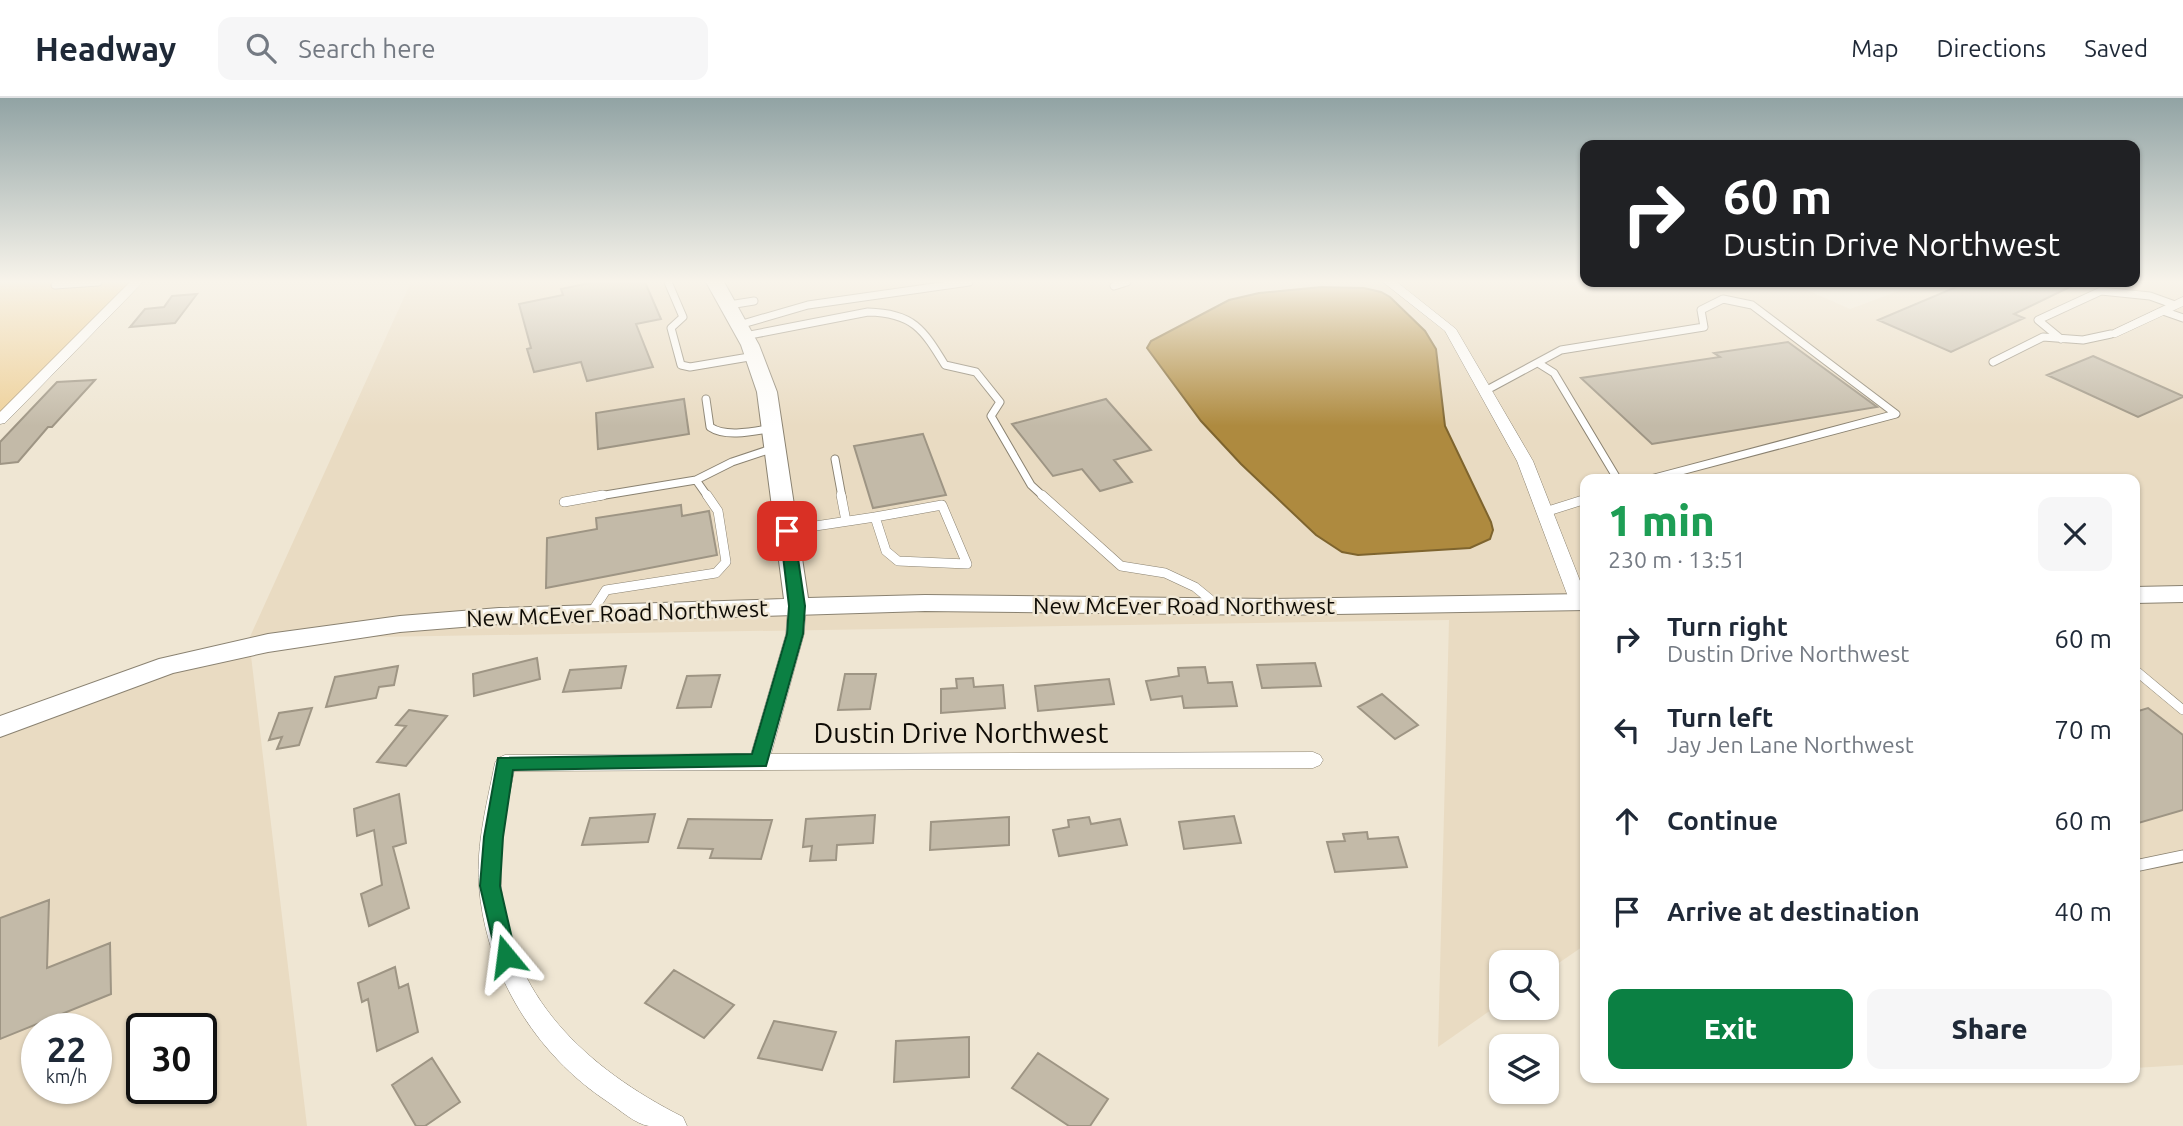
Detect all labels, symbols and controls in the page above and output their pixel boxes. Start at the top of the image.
search box [218,17,708,80]
icon: search [242,29,280,67]
text: Headway [35,30,176,67]
text: Search here [298,34,436,63]
text: Map [1851,35,1898,62]
text: Directions [1936,35,2046,62]
text: Saved [2084,35,2148,62]
icon: right [1608,168,1699,259]
text: 60 m [1723,168,1832,223]
text: Dustin Drive Northwest [1723,226,2060,262]
text: 1 min [1608,497,1715,544]
button: close [2038,497,2112,571]
pin [757,501,817,561]
icon: arrive [768,512,806,550]
text: 230 m · 13:51 [1608,547,1746,572]
street label: New McEver Road Northwest [1033,593,1335,618]
street label: New McEver Road Northwest [466,595,768,631]
text: Turn right [1667,612,1788,641]
icon: right [1608,620,1646,658]
text: 60 m [2054,624,2112,653]
text: Dustin Drive Northwest [1667,641,1909,666]
text: Turn left [1667,703,1773,732]
icon: left [1608,711,1646,749]
text: 70 m [2054,715,2112,744]
street label: Dustin Drive Northwest [814,717,1108,748]
text: Jay Jen Lane Northwest [1667,732,1914,757]
icon: ahead [1608,802,1646,840]
text: Continue [1667,806,1778,835]
text: 60 m [2054,806,2112,835]
icon: arrive [1608,893,1646,931]
text: Arrive at destination [1667,897,1920,926]
text: 40 m [2054,897,2112,926]
position arrow [469,919,543,993]
map controls [1489,950,1559,1104]
button: search [1489,950,1559,1020]
button: Exit [1608,989,1853,1069]
button: Share [1867,989,2112,1069]
speed limit sign: 30 [126,1013,217,1104]
text: 22 [47,1029,86,1069]
button: layers [1489,1034,1559,1104]
text: km/h [46,1066,87,1086]

